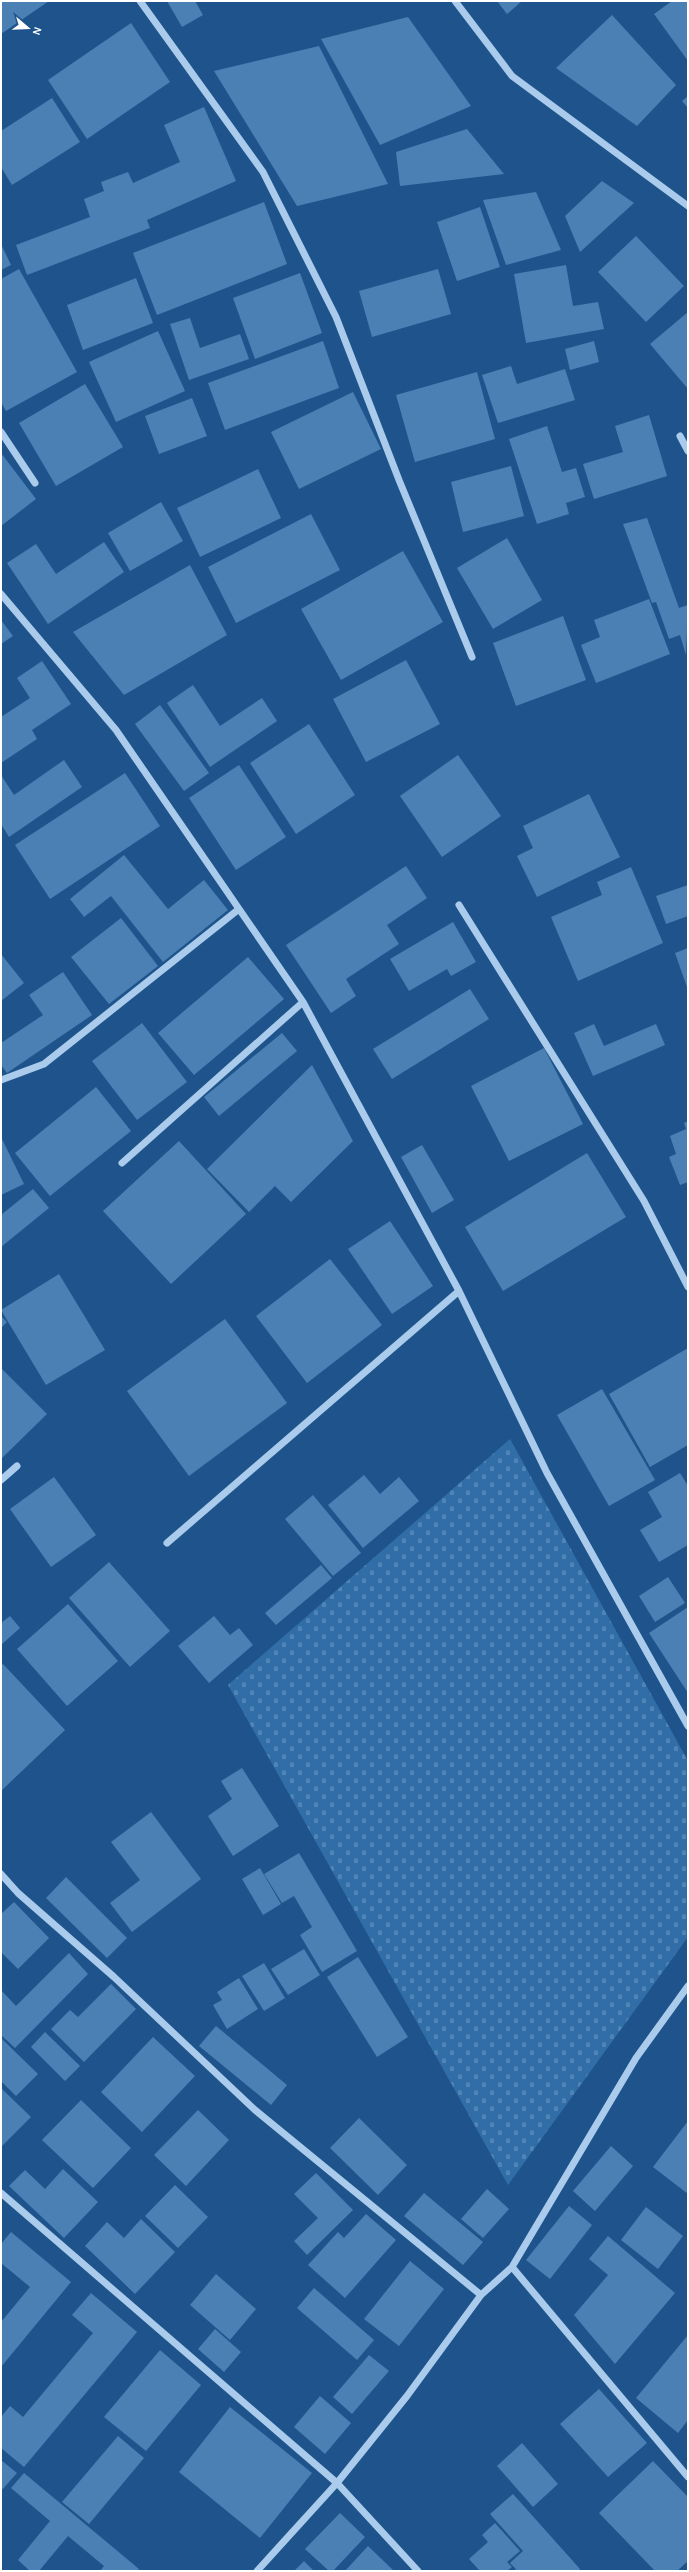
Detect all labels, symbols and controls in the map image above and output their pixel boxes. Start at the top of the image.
north arrow [8,8,48,48]
text: N [31,26,43,37]

